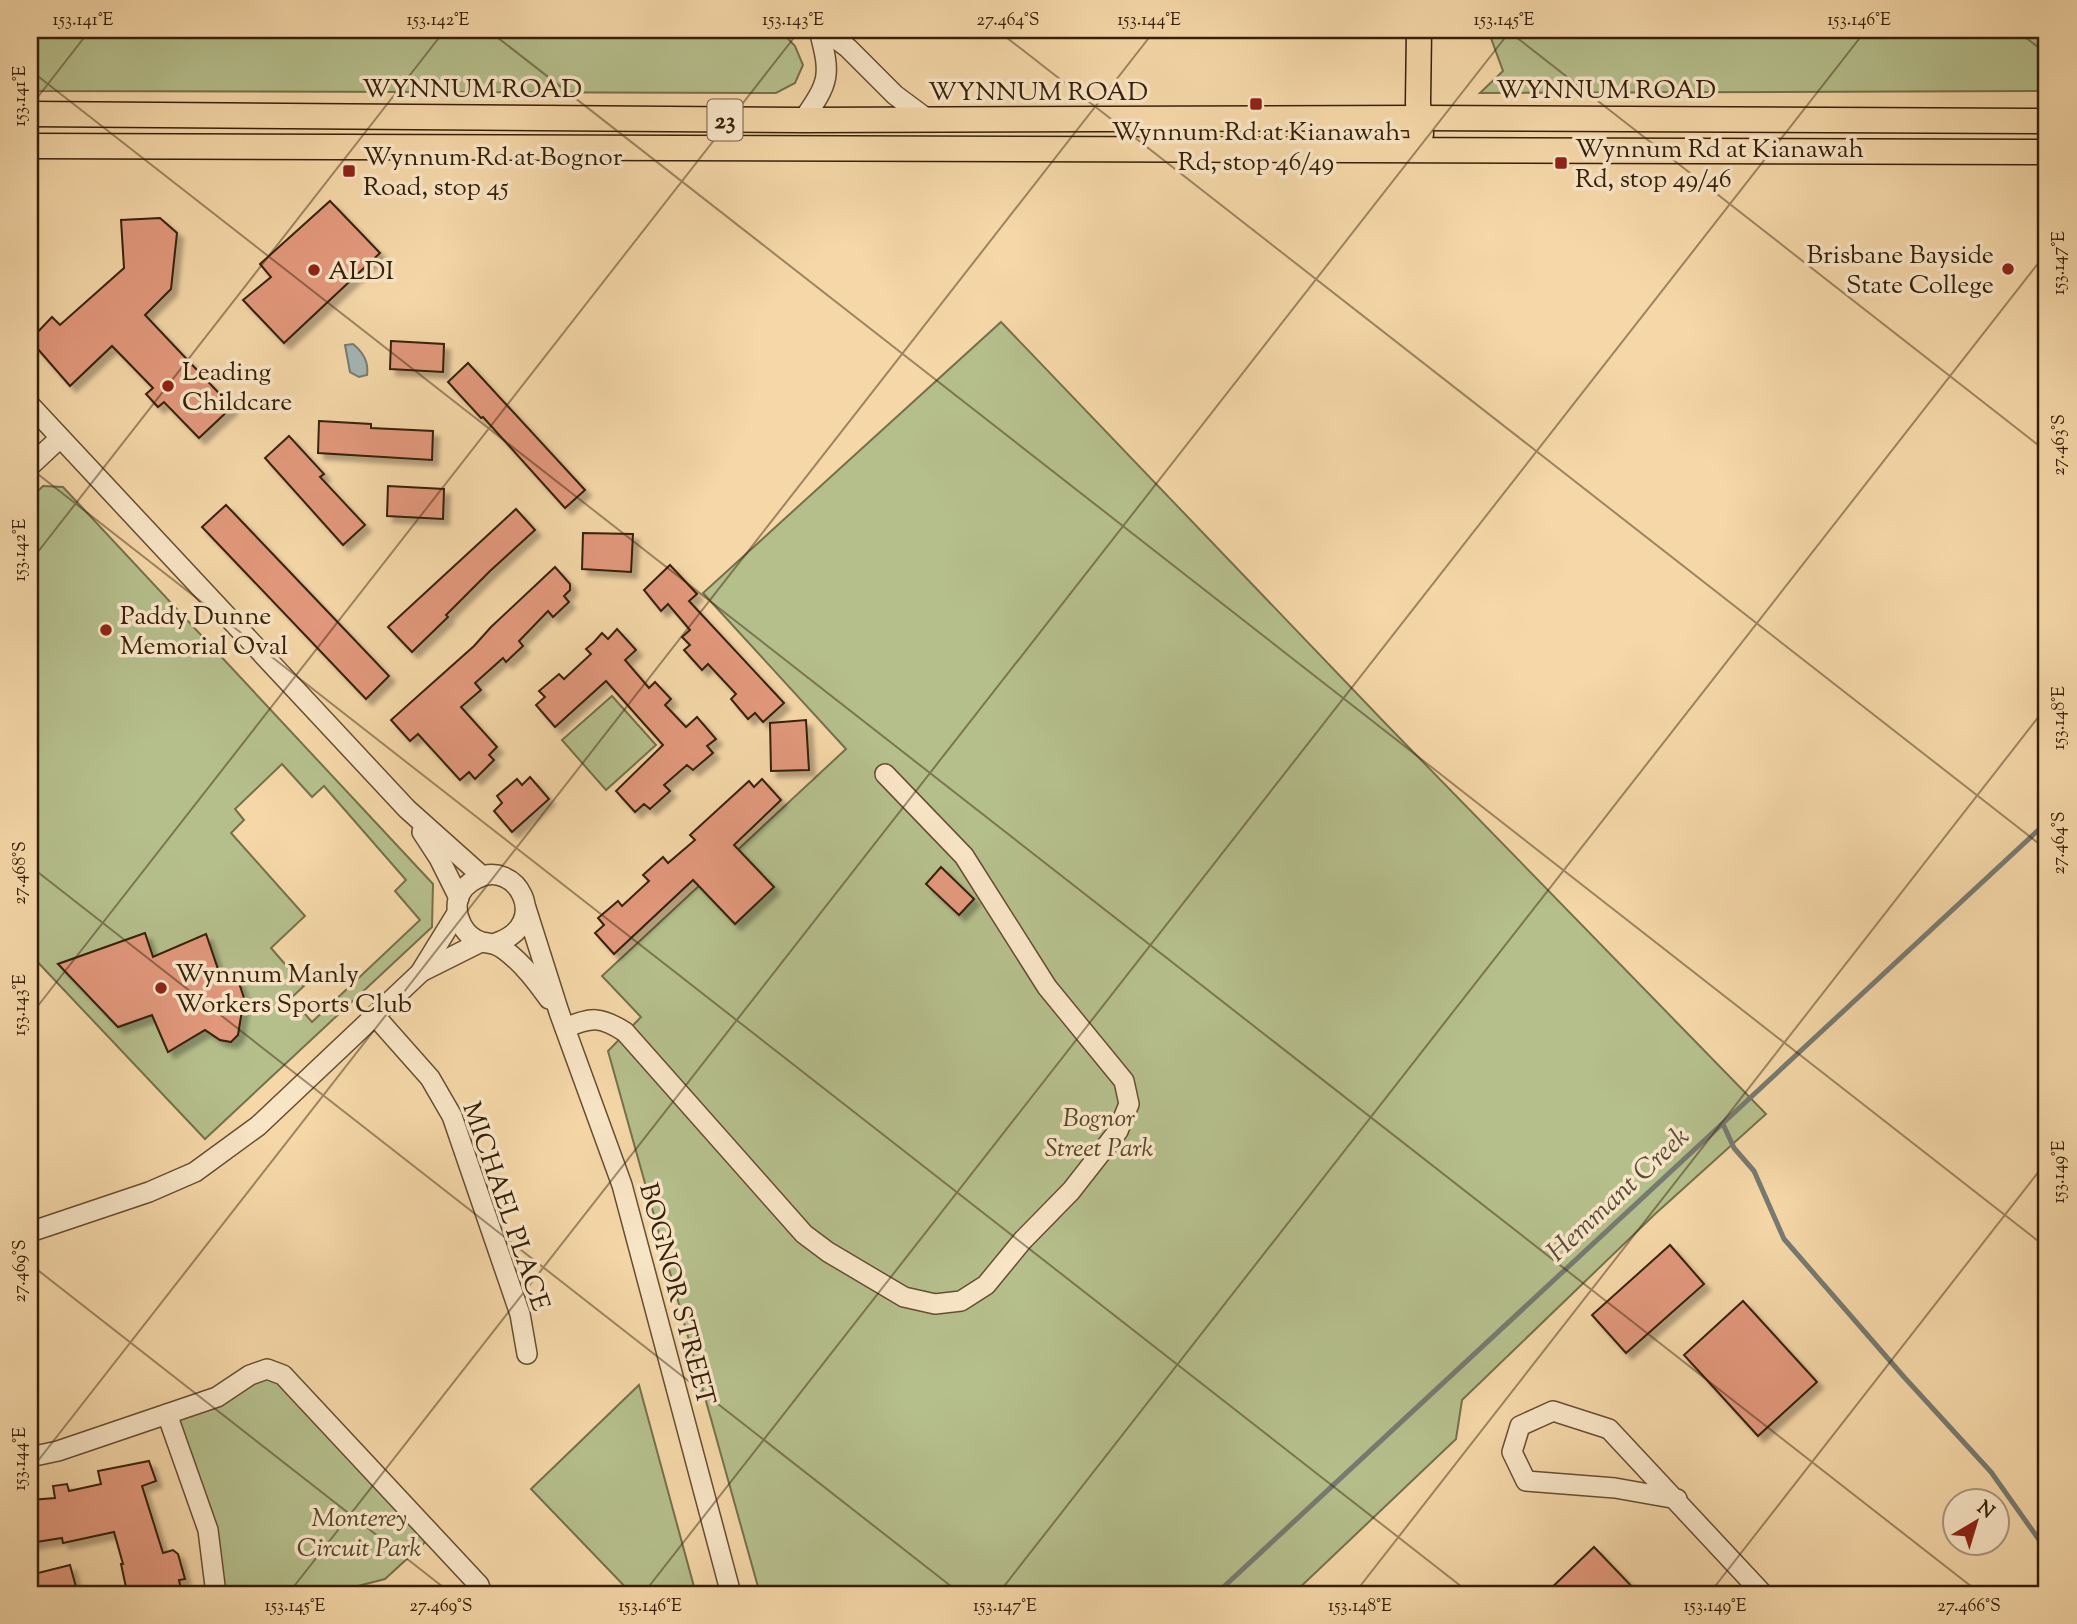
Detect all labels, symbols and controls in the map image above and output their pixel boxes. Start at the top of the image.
text: 153.141°E [53,8,114,34]
text: 153.142°E [407,8,470,34]
text: 153.143°E [762,8,824,34]
text: 27.464°S [977,8,1039,34]
text: 153.144°E [1117,8,1181,34]
text: 153.145°E [1474,8,1535,34]
text: 153.146°E [1827,8,1891,34]
text: 153.141°E [8,65,34,126]
street label: WYNNUM ROAD [362,72,582,109]
street label: WYNNUM ROAD [1496,73,1716,110]
street label: WYNNUM ROAD [928,75,1148,112]
marker: Wynnum Rd at Kianawah Rd, stop 46/49 [1248,96,1264,112]
road number: 23 [708,100,742,140]
place label: Wynnum Rd at Kianawah Rd, stop 46/49 [1112,115,1400,182]
place label: Wynnum Rd at Kianawah Rd, stop 49/46 [1575,132,1864,199]
place label: Wynnum Rd at Bognor Road, stop 45 [363,140,623,207]
marker: Wynnum Rd at Kianawah Rd, stop 49/46 [1553,155,1569,171]
marker: Wynnum Rd at Bognor Road, stop 45 [341,163,357,179]
text: 153.147°E [2047,231,2073,295]
place label: Brisbane Bayside State College [1807,238,1994,305]
place label: ALDI [328,254,394,291]
marker: Brisbane Bayside State College [2000,261,2016,277]
marker: ALDI [306,262,322,278]
place label: Leading Childcare [182,355,292,422]
marker: Leading Childcare [160,378,176,394]
text: 27.463°S [2047,414,2073,476]
text: 153.142°E [8,518,34,581]
place label: Paddy Dunne Memorial Oval [120,599,288,666]
marker: Paddy Dunne Memorial Oval [98,622,114,638]
text: 153.148°E [2047,686,2073,750]
text: 27.464°S [2047,812,2073,874]
text: 27.468°S [8,841,34,905]
place label: Wynnum Manly Workers Sports Club [175,957,412,1024]
text: 153.143°E [8,974,34,1036]
marker: Wynnum Manly Workers Sports Club [153,980,169,996]
street label: MICHAEL PLACE [452,1097,558,1317]
park label: Bognor Street Park [1045,1101,1154,1168]
water label: Hemmant Creek [1539,1118,1700,1272]
text: 153.149°E [2047,1140,2073,1204]
street label: BOGNOR STREET [628,1179,723,1410]
text: 27.469°S [8,1240,34,1302]
text: 153.144°E [8,1427,34,1491]
north arrow [1940,1488,2010,1558]
text: N [1971,1495,1999,1526]
park label: Monterey Circuit Park [297,1501,422,1568]
text: 153.145°E [265,1594,326,1620]
text: 27.469°S [410,1594,472,1620]
text: 153.146°E [618,1594,682,1620]
text: 153.147°E [973,1594,1037,1620]
text: 153.148°E [1328,1594,1392,1620]
text: 153.149°E [1683,1594,1747,1620]
text: 27.466°S [1937,1594,2001,1620]

